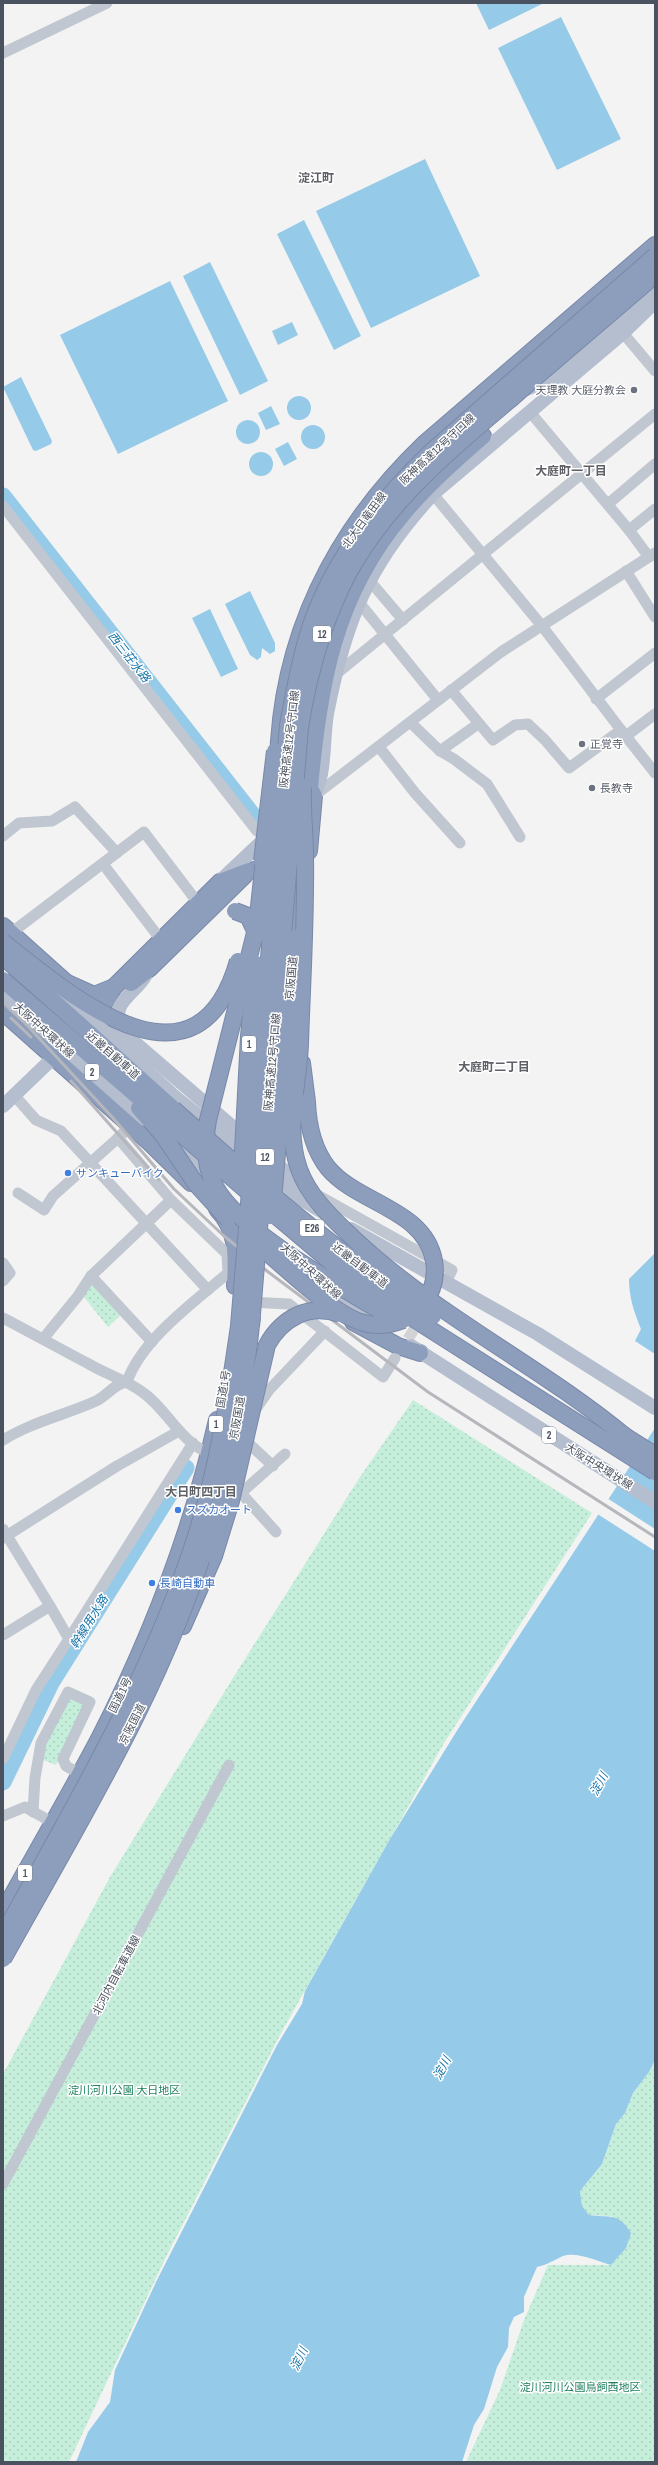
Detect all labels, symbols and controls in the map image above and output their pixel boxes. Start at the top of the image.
district label: 淀江町 [298,170,334,186]
place label: 天理教 大庭分教会 [535,383,626,397]
marker: 天理教 大庭分教会 [629,385,639,395]
street label: 阪神高速12号守口線 [396,410,478,488]
district label: 大庭町一丁目 [535,463,607,479]
street label: 北大日竜田線 [339,489,389,551]
road number: 12 [313,626,331,642]
water label: 西三荘水路 [104,628,154,686]
street label: 阪神高速12号守口線 [276,689,302,789]
place label: 正覚寺 [590,737,623,751]
marker: 正覚寺 [577,739,587,749]
place label: 長教寺 [600,781,633,795]
marker: 長教寺 [587,783,597,793]
street label: 京阪国道 [282,955,300,1001]
street label: 大阪中央環状線 [11,999,77,1061]
street label: 阪神高速12号守口線 [261,1013,283,1111]
street label: 近畿自動車道 [84,1028,142,1082]
road number: 1 [242,1036,256,1052]
district label: 大庭町二丁目 [458,1059,530,1075]
road number: 2 [85,1064,99,1080]
road number: 12 [256,1149,274,1165]
place label: サンキューバイク [76,1166,164,1180]
marker: サンキューバイク [63,1168,73,1178]
road number: E26 [300,1220,324,1236]
street label: 大阪中央環状線 [278,1240,344,1302]
street label: 近畿自動車道 [329,1240,391,1290]
street label: 国道1号 [213,1369,233,1409]
street label: 京阪国道 [226,1395,248,1441]
road number: 1 [209,1416,223,1432]
road number: 2 [542,1427,556,1443]
street label: 大阪中央環状線 [563,1440,635,1492]
district label: 大日町四丁目 [165,1484,237,1500]
place label: スズカオート [186,1503,252,1517]
marker: スズカオート [173,1505,183,1515]
place label: 長崎自動車 [160,1576,215,1590]
marker: 長崎自動車 [147,1578,157,1588]
water label: 幹線用水路 [66,1591,112,1652]
street label: 国道1号 [105,1675,135,1715]
street label: 京阪国道 [116,1701,148,1747]
water label: 淀川 [586,1768,613,1798]
road number: 1 [18,1865,32,1881]
street label: 北河内自転車道線 [89,1933,143,2017]
water label: 淀川 [429,2052,456,2082]
park label: 淀川河川公園 大日地区 [68,2083,180,2097]
water label: 淀川 [287,2343,312,2373]
park label: 淀川河川公園鳥飼西地区 [520,2380,641,2394]

